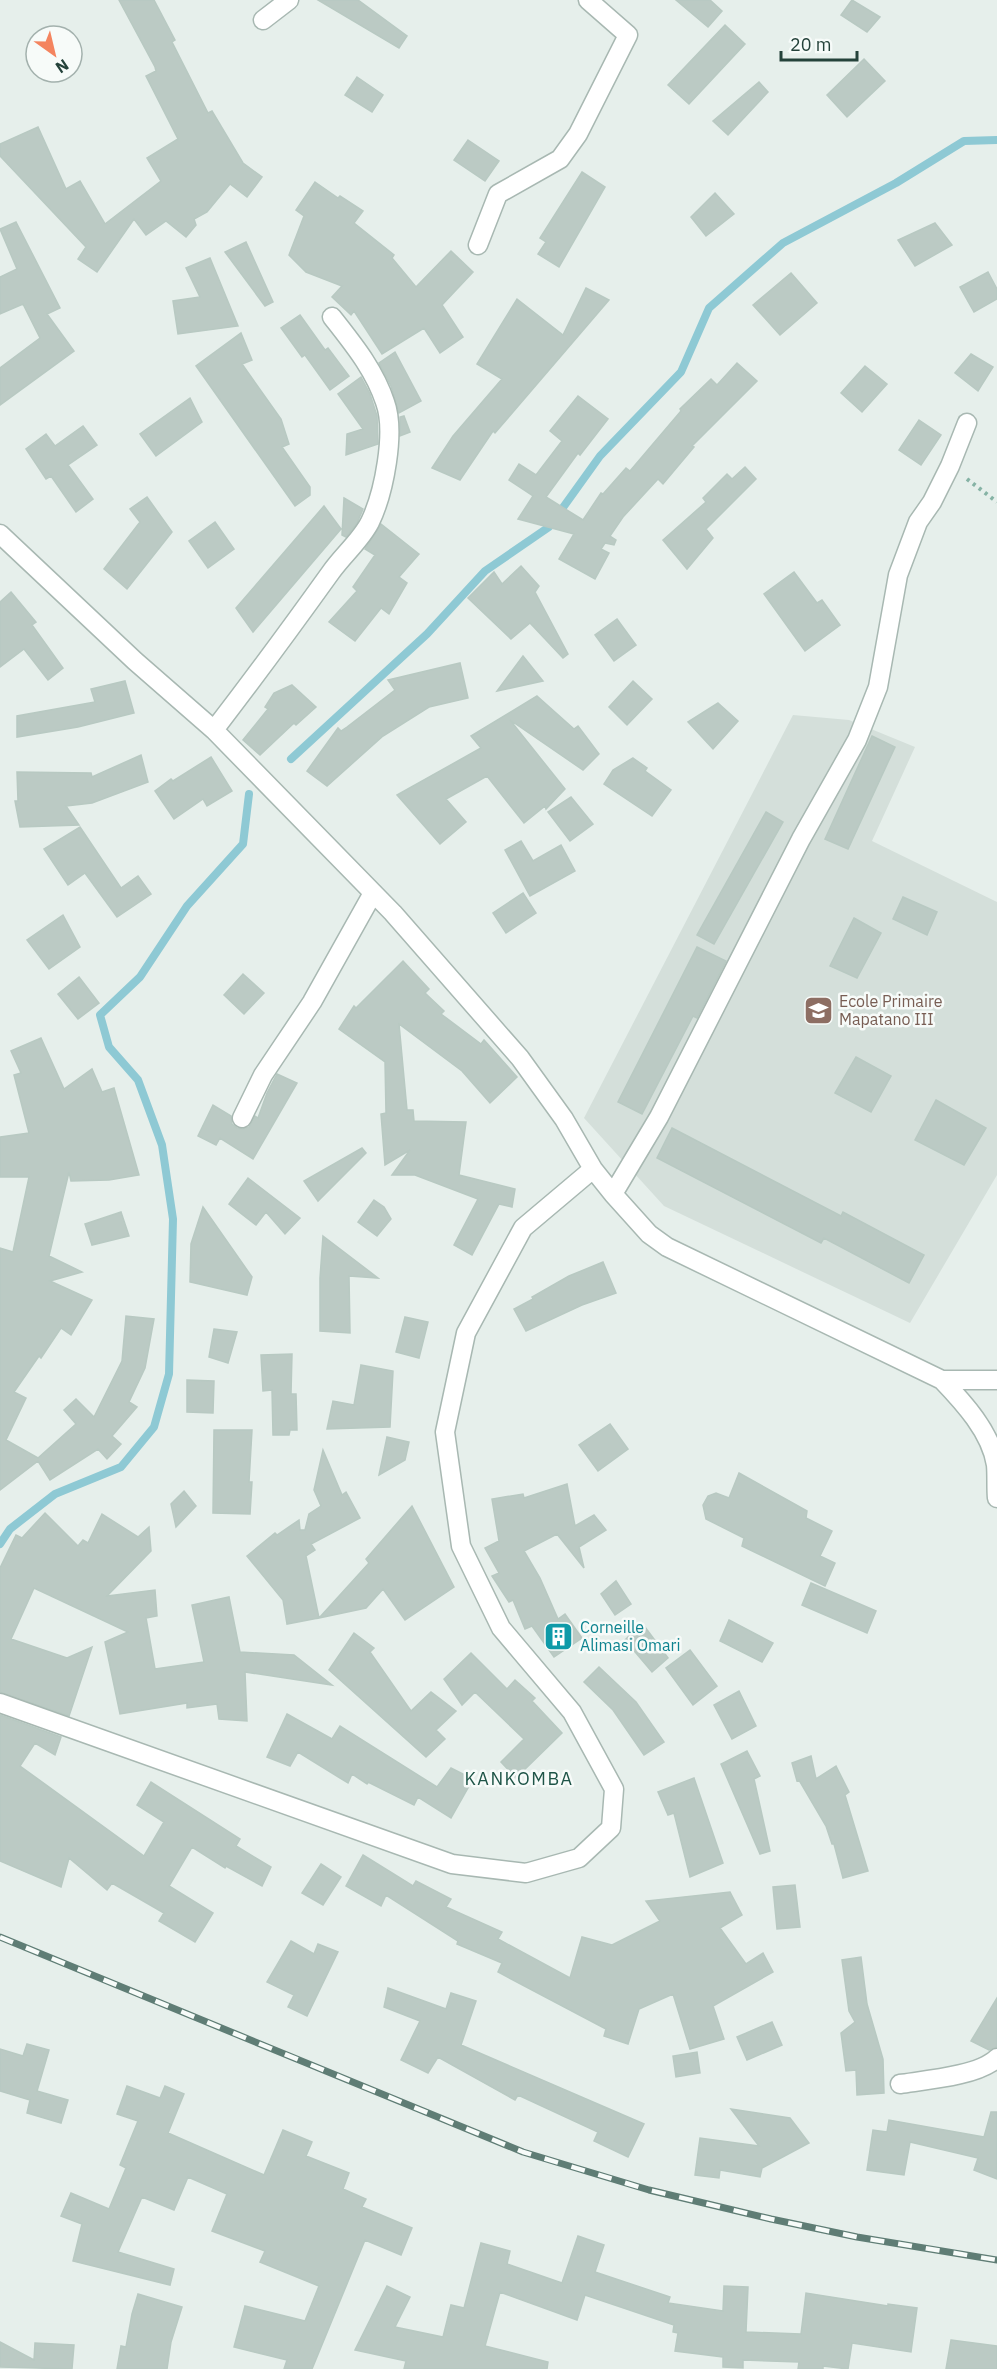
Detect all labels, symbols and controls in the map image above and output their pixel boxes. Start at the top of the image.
north arrow [24,24,84,84]
scale bar [781,24,858,62]
text: 20 m [790,33,832,56]
text: N [52,55,73,78]
place label: Ecole Primaire Mapatano III [839,991,943,1029]
school or university icon: Ecole Primaire Mapatano III [802,994,834,1026]
place label: Corneille Alimasi Omari [580,1617,680,1655]
building icon: Corneille Alimasi Omari [543,1620,575,1652]
district label: KANKOMBA [464,1767,574,1790]

